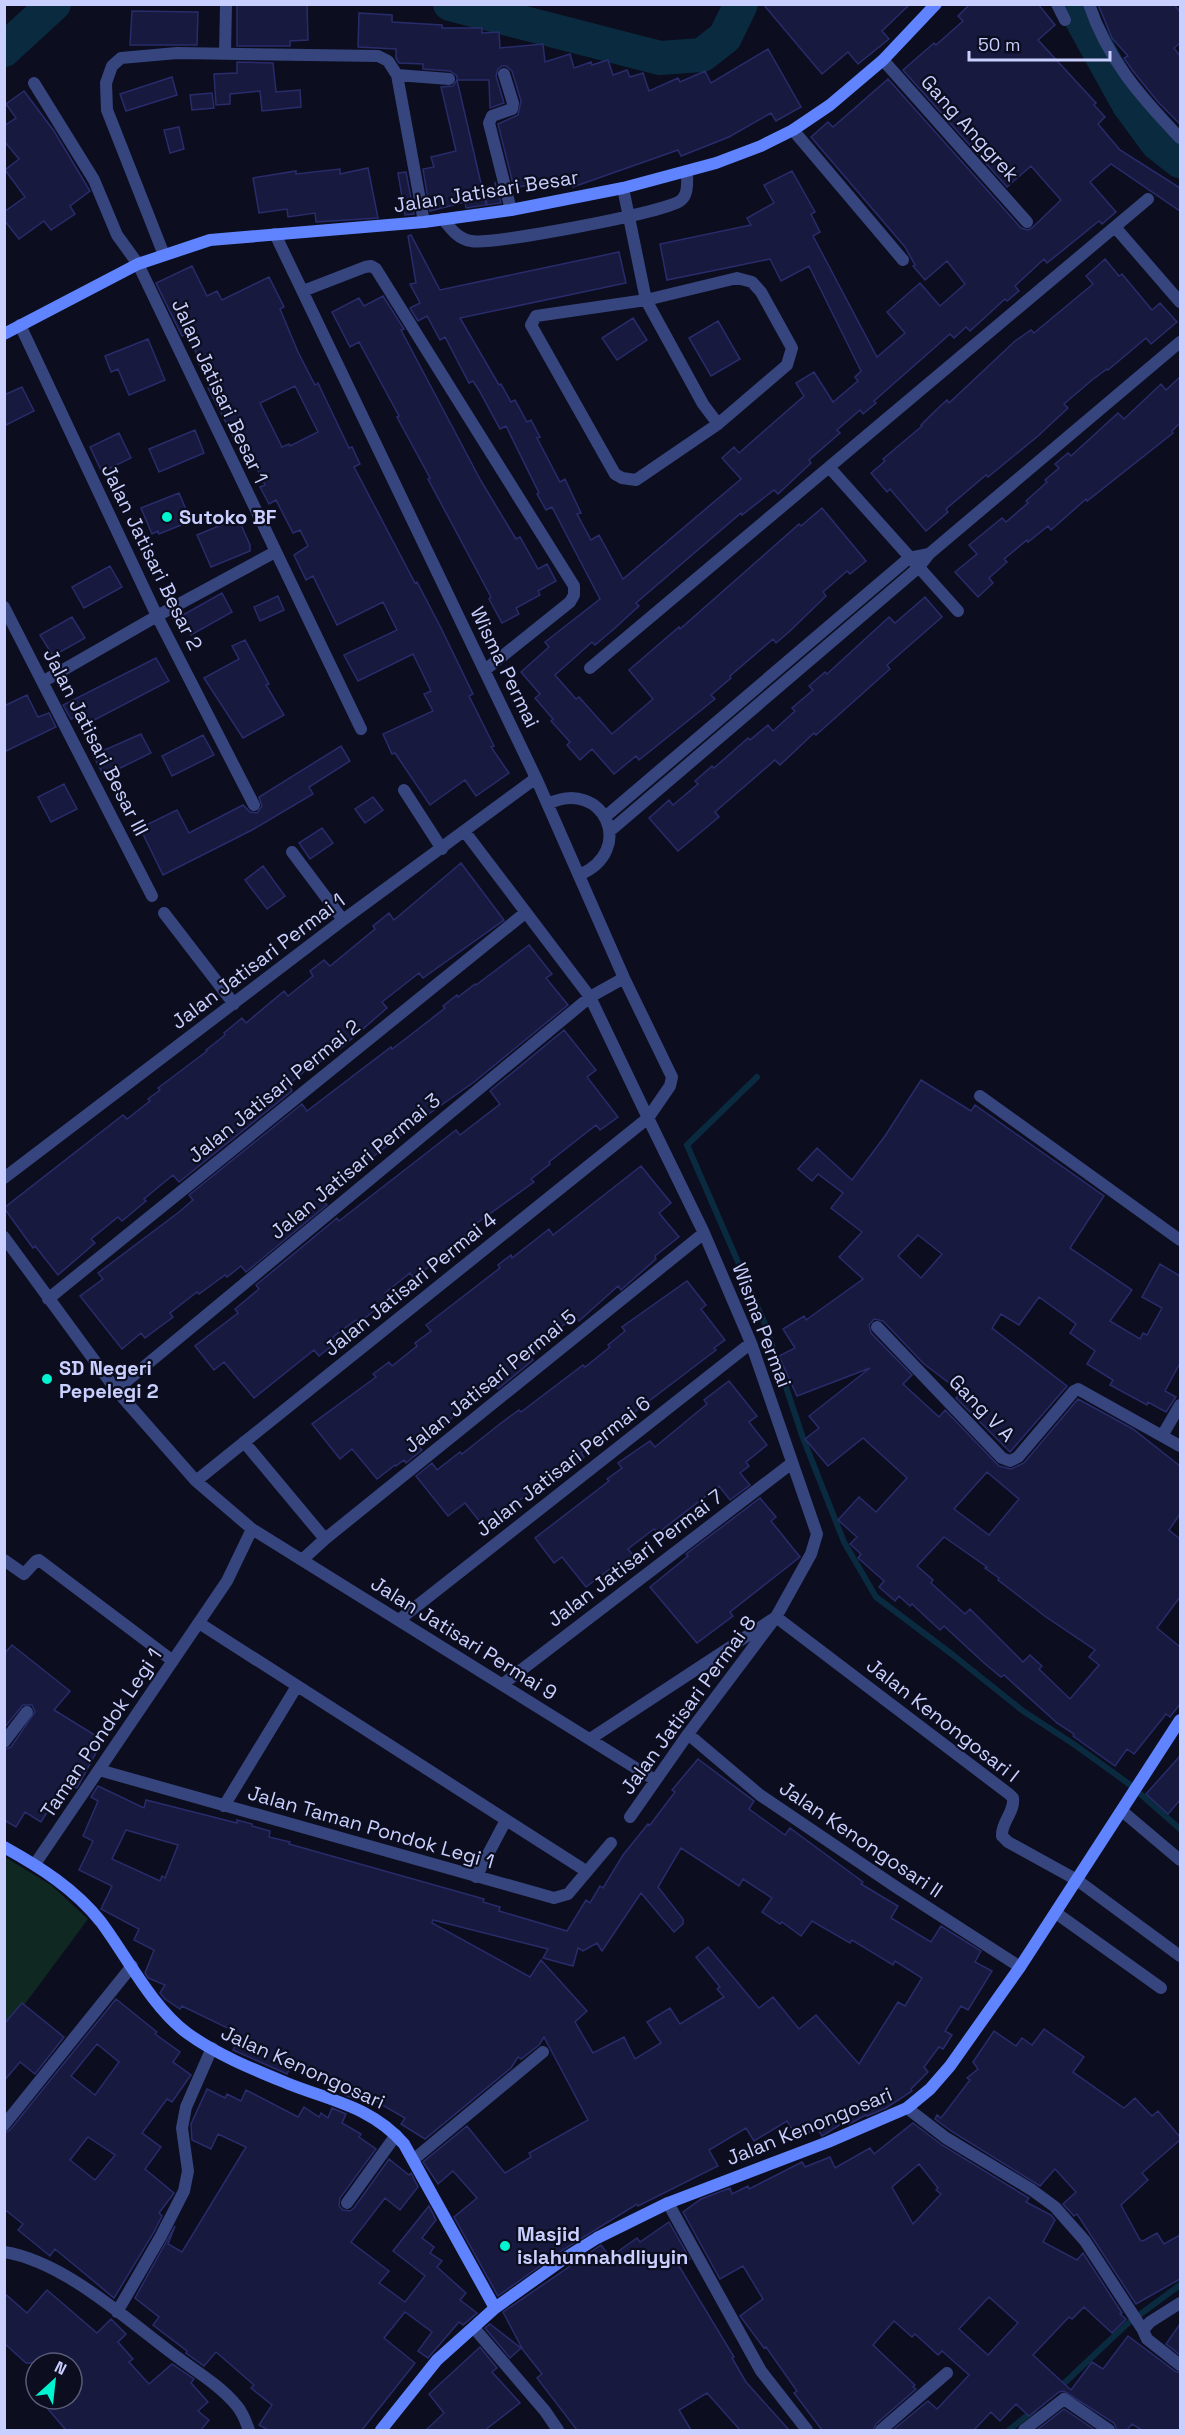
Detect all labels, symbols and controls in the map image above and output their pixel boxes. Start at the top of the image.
scale bar [969,24,1110,62]
text: 50 m [978,33,1020,56]
street label: Gang Anggrek [915,69,1025,187]
street label: Jalan Jatisari Besar [392,164,580,218]
street label: Jalan Jatisari Besar 1 [166,295,274,487]
street label: Jalan Jatisari Besar 2 [96,459,208,655]
place label: Sutoko BF [179,504,277,530]
marker: Sutoko BF [160,510,174,524]
street label: Wisma Permai [464,602,546,732]
street label: Jalan Jatisari Besar III [37,644,155,840]
street label: Jalan Jatisari Permai 1 [166,887,350,1035]
street label: Jalan Jatisari Permai 2 [183,1013,365,1169]
street label: Jalan Jatisari Permai 3 [265,1087,445,1245]
street label: Jalan Jatisari Permai 4 [318,1206,502,1362]
street label: Wisma Permai [726,1259,798,1391]
street label: Jalan Jatisari Permai 5 [399,1303,581,1459]
place label: SD Negeri Pepelegi 2 [59,1355,159,1404]
street label: Gang V A [943,1369,1021,1448]
marker: SD Negeri Pepelegi 2 [40,1372,54,1386]
street label: Jalan Jatisari Permai 6 [470,1390,656,1542]
street label: Jalan Jatisari Permai 7 [542,1483,728,1633]
street label: Jalan Jatisari Permai 9 [366,1570,562,1706]
street label: Jalan Jatisari Permai 8 [614,1610,762,1800]
street label: Taman Pondok Legi 1 [35,1643,167,1823]
street label: Jalan Kenongosari I [861,1652,1025,1788]
street label: Jalan Kenongosari II [774,1775,948,1903]
street label: Jalan Taman Pondok Legi 1 [245,1779,497,1875]
street label: Jalan Kenongosari [217,2019,389,2115]
street label: Jalan Kenongosari [722,2081,896,2171]
place label: Masjid islahunnahdliyyin [517,2221,688,2270]
marker: Masjid islahunnahdliyyin [498,2239,512,2253]
north arrow [24,2351,84,2411]
text: N [51,2356,70,2380]

